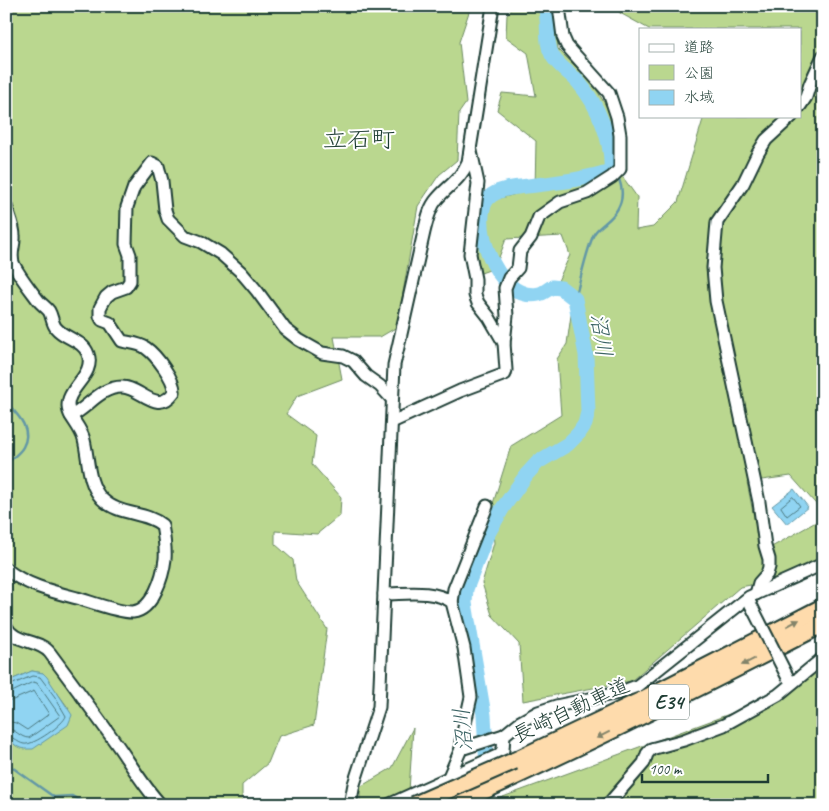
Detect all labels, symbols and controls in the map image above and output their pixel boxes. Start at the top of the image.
legend [639,28,802,118]
text: 道路 [684,38,714,57]
text: 公園 [684,64,714,83]
text: 水域 [684,88,714,107]
district label: 立石町 [323,124,395,154]
water label: 沼川 [584,311,618,359]
one-way arrow [786,619,800,627]
one-way arrow [741,658,756,666]
street label: 長崎自動車道 [508,672,634,748]
road number: E34 [649,684,689,720]
water label: 沼川 [447,707,479,753]
one-way arrow [596,731,610,739]
scale bar [642,751,768,783]
text: 100 m [649,760,683,779]

